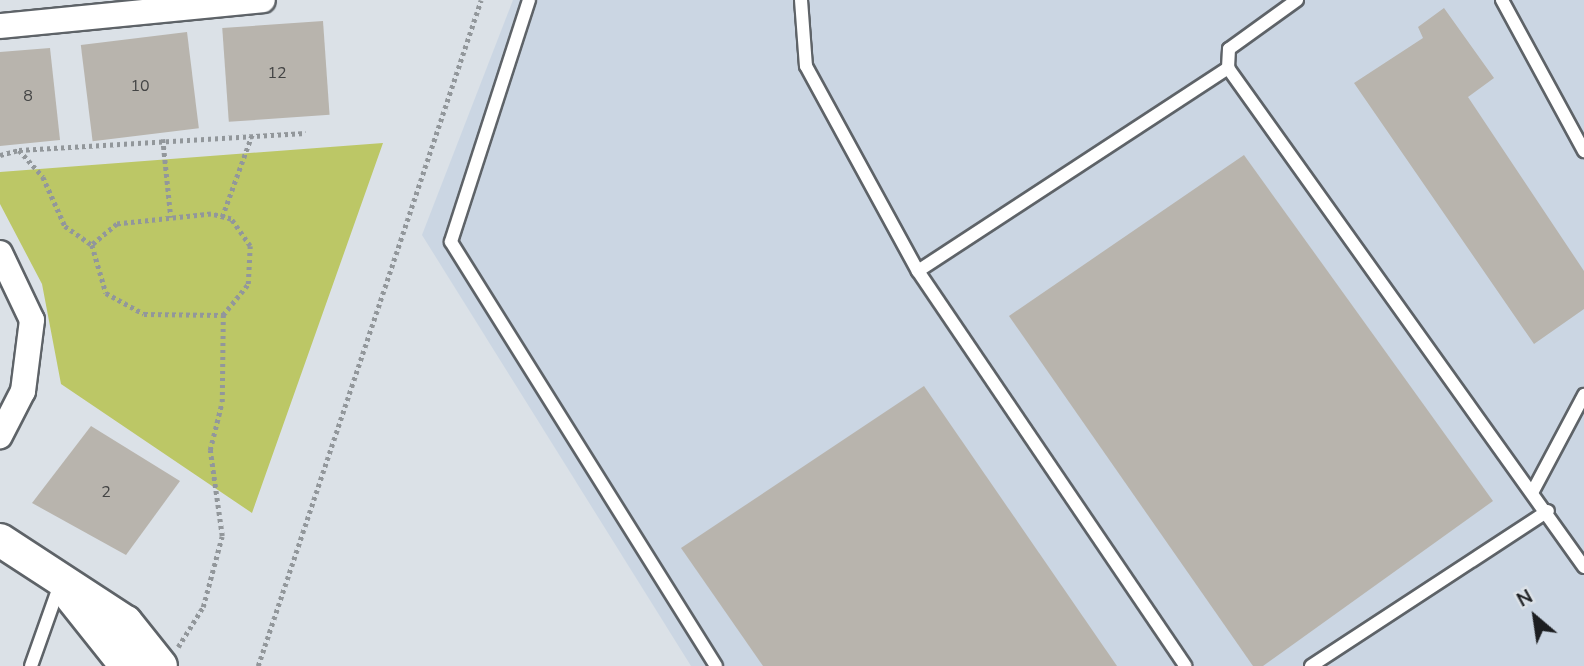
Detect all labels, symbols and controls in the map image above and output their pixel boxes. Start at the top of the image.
house number: 12 [267,63,287,83]
house number: 10 [130,76,150,96]
house number: 8 [23,86,33,106]
house number: 2 [101,482,111,502]
north arrow [1500,582,1570,652]
text: N [1512,584,1537,613]

